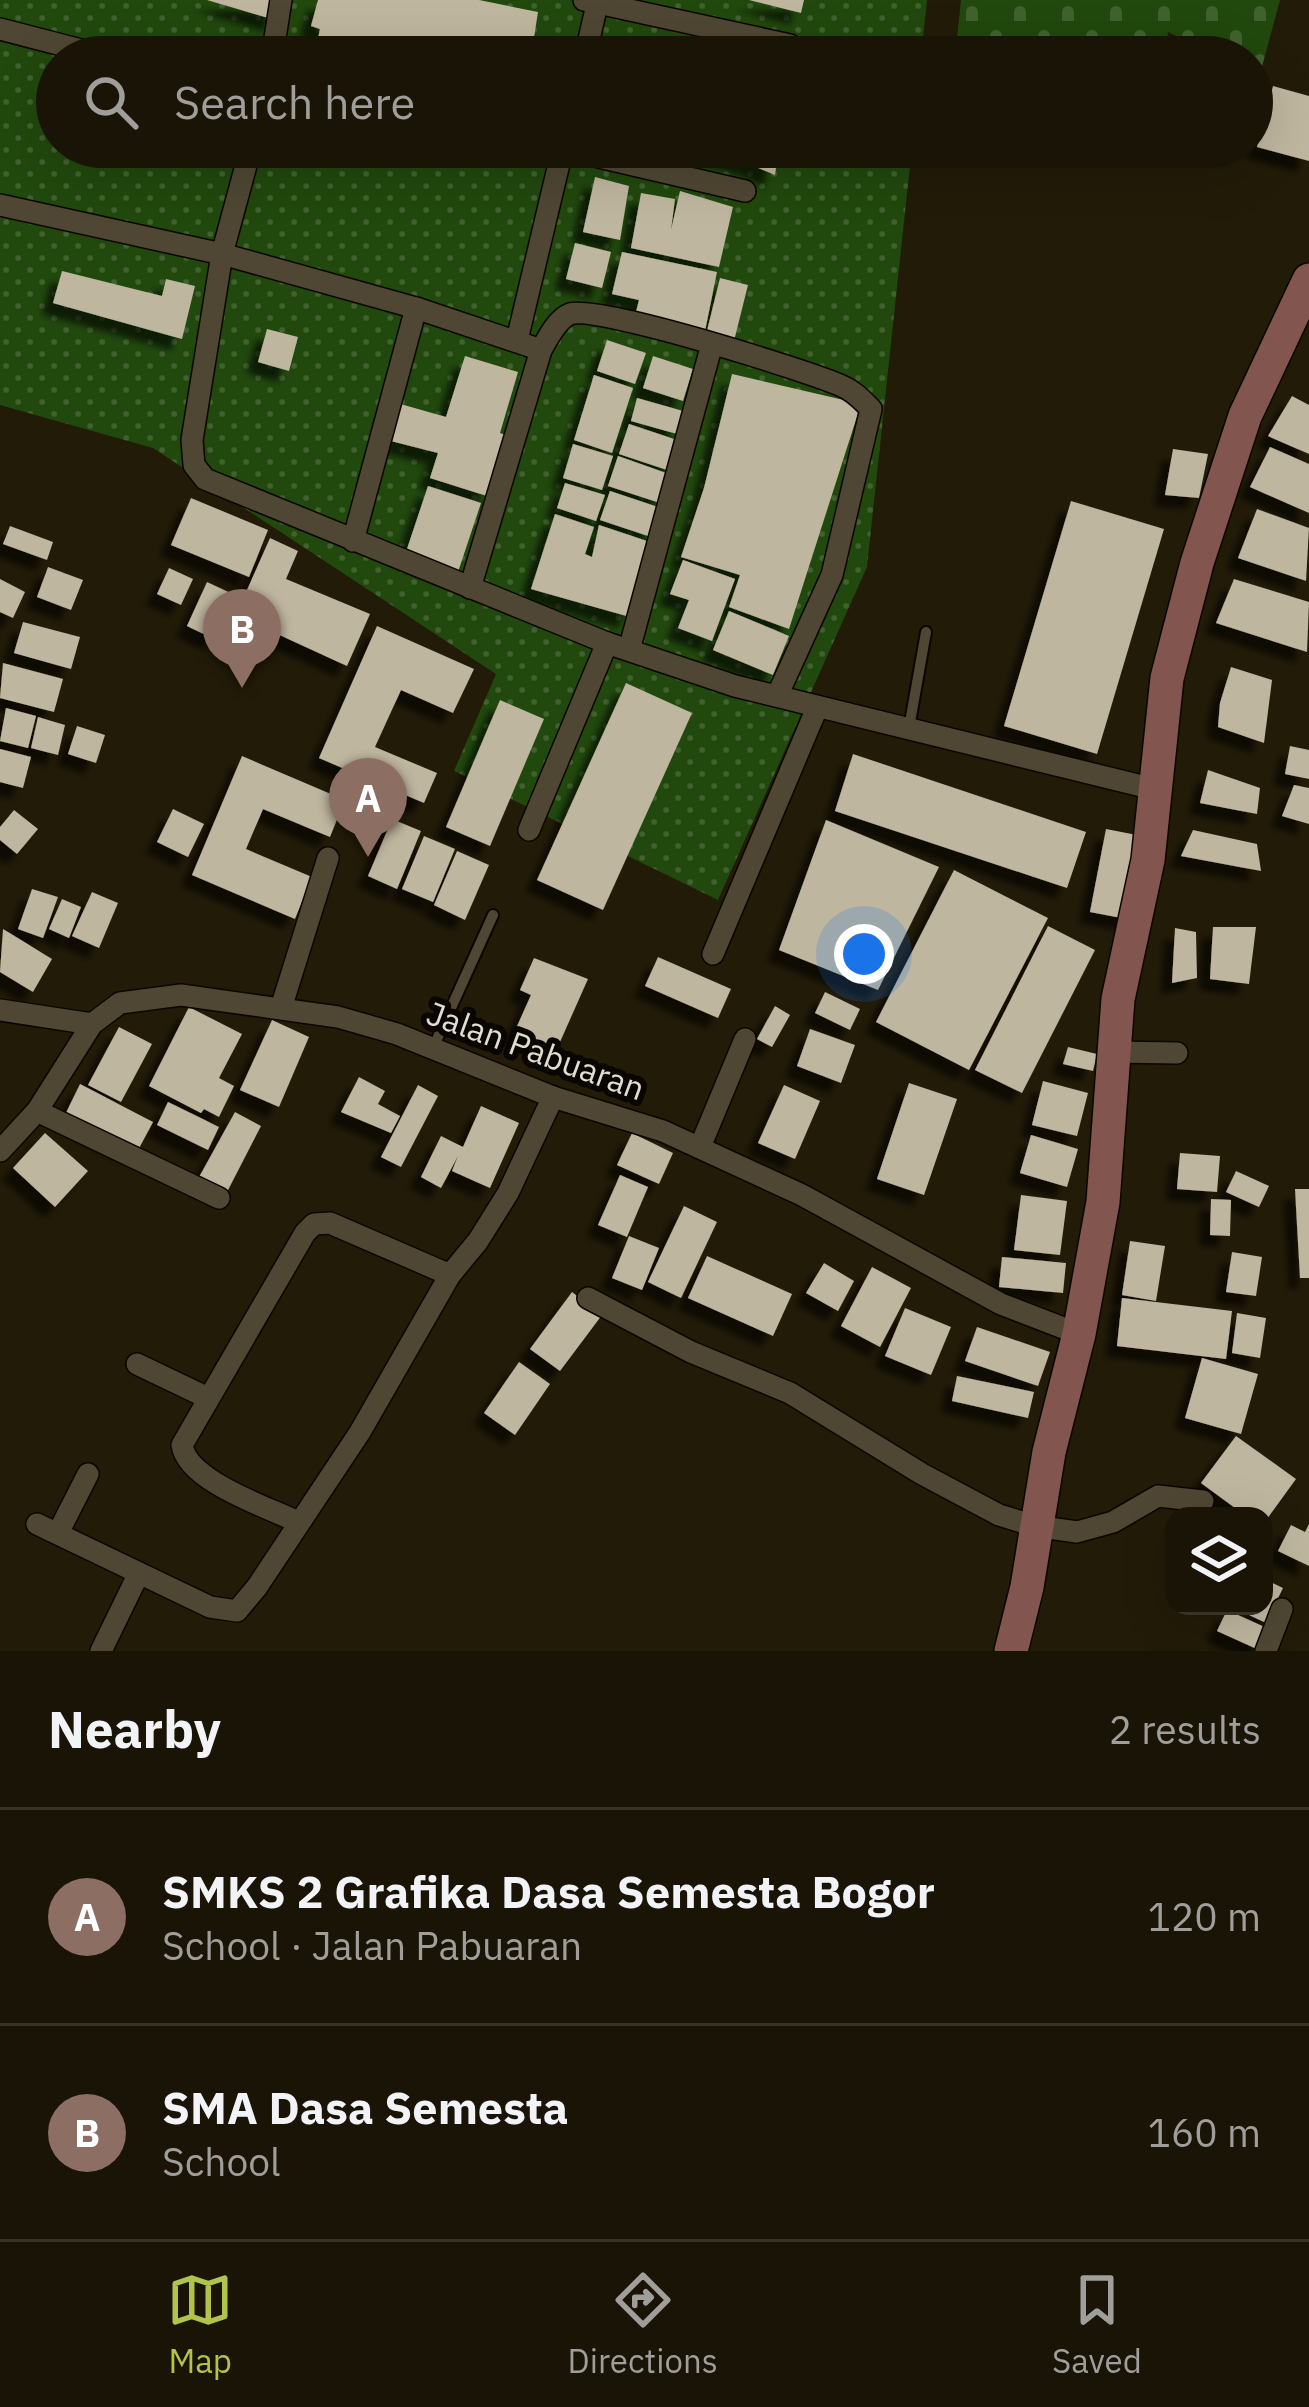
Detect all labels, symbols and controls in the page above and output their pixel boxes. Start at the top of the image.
search box [36,36,1273,168]
icon: search [78,69,144,135]
text: Search here [174,73,415,131]
pin: B [203,589,281,688]
pin: A [329,758,407,857]
your location [834,924,894,984]
street label: Jalan Pabuaran [421,991,651,1109]
map controls [1165,1507,1273,1615]
button: layers [1165,1507,1273,1615]
text: Nearby [48,1696,221,1762]
text: 2 results [1109,1704,1261,1755]
text: SMKS 2 Grafika Dasa Semesta Bogor [162,1862,935,1920]
text: A [74,1891,100,1942]
text: 120 m [1148,1891,1261,1942]
text: School · Jalan Pabuaran [162,1920,582,1971]
text: SMA Dasa Semesta [162,2078,568,2136]
text: B [74,2107,100,2158]
text: 160 m [1148,2107,1261,2158]
text: School [162,2136,281,2187]
tab: Map [167,2267,233,2382]
tab: Directions [568,2267,718,2382]
tab: Saved [1052,2267,1142,2382]

